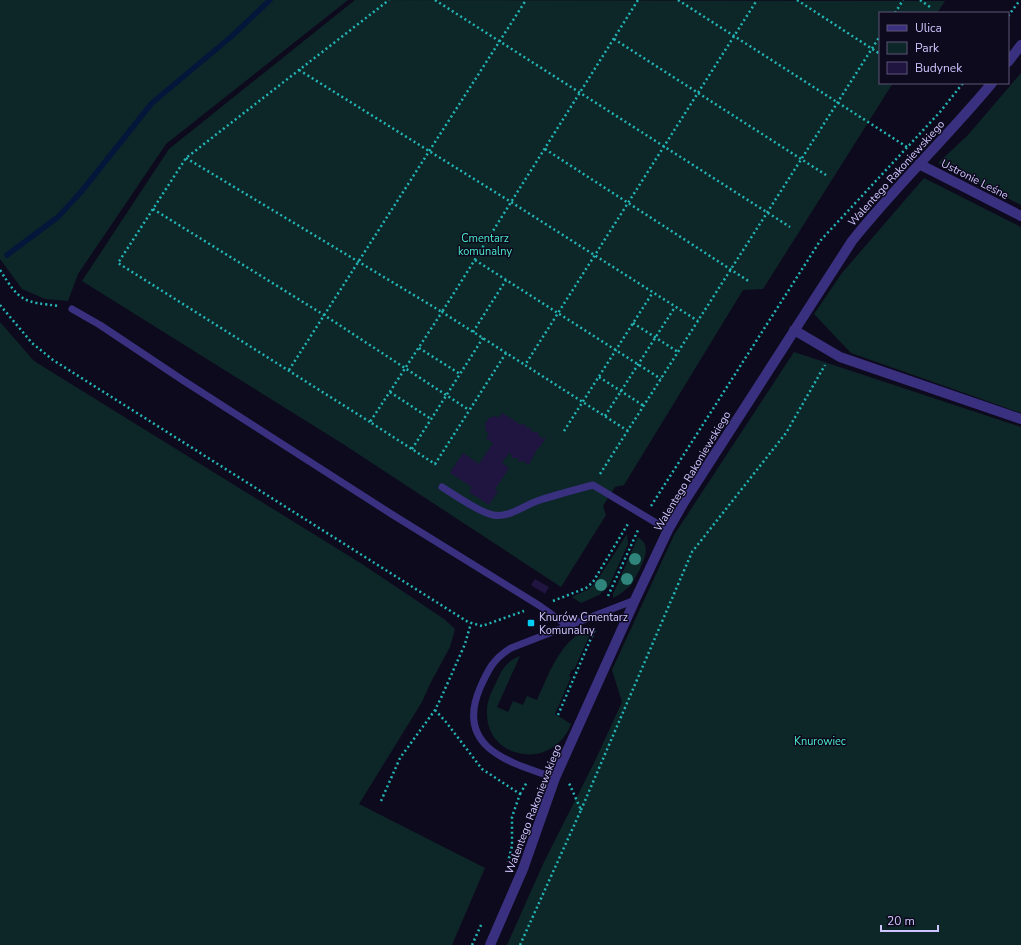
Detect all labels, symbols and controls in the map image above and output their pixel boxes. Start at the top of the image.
legend [879,12,1009,84]
text: Ulica [915,20,942,36]
text: Park [915,40,940,56]
text: Budynek [915,60,963,76]
street label: Walentego Rakoniewskiego [845,117,948,230]
street label: Ustronie Leśne [939,156,1011,203]
park label: Cmentarz komunalny [458,231,512,259]
street label: Walentego Rakoniewskiego [651,408,734,534]
place label: Knurów Cmentarz Komunalny [539,610,628,638]
marker: Knurów Cmentarz Komunalny [526,618,536,628]
park label: Knurowiec [794,734,846,749]
street label: Walentego Rakoniewskiego [502,742,565,876]
scale bar [881,907,938,933]
text: 20 m [887,913,915,929]

